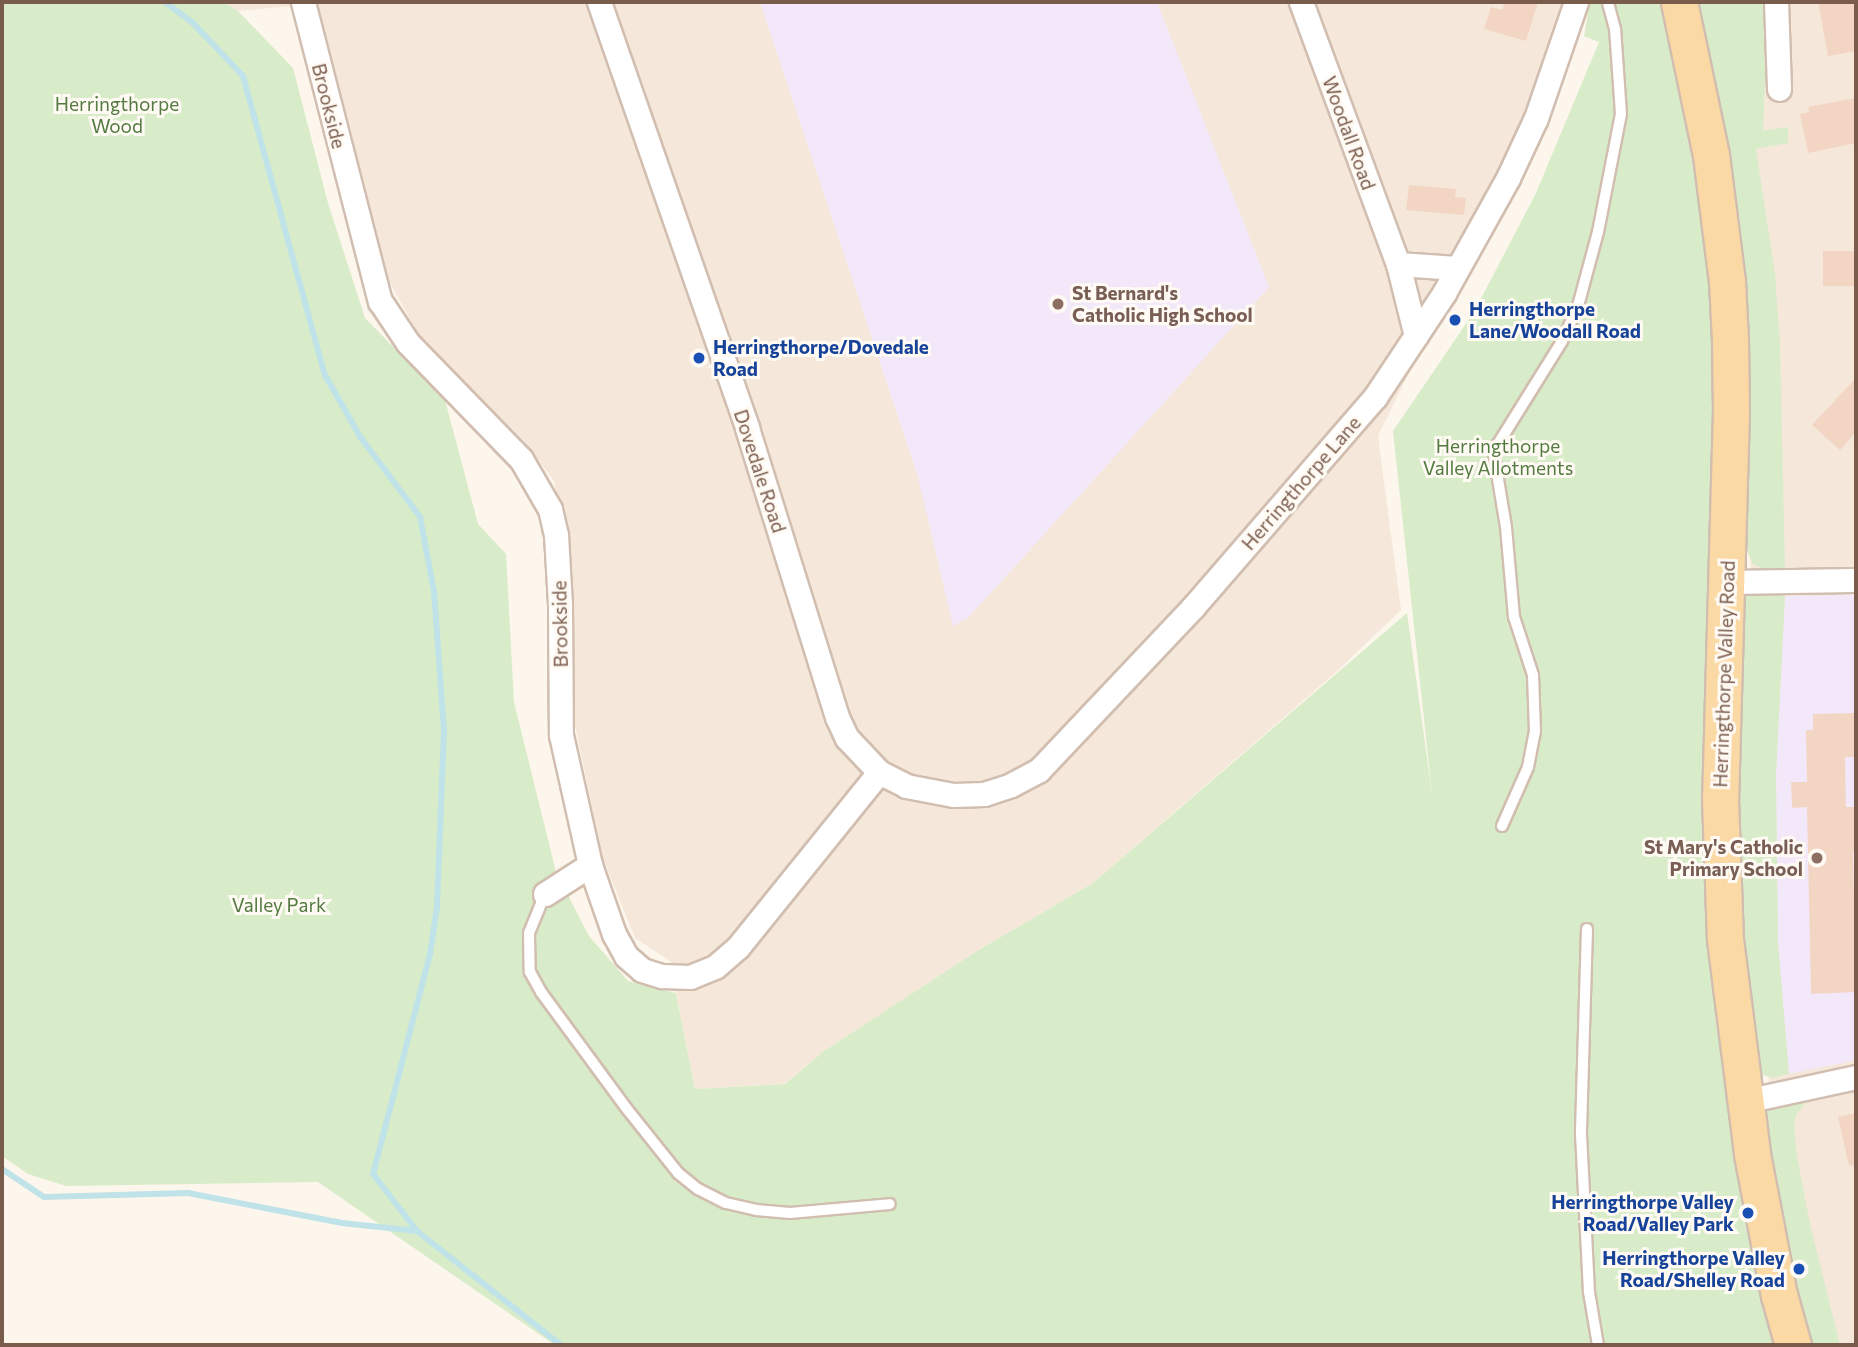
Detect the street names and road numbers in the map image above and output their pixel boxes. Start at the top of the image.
street label: Brookside [307,61,351,151]
street label: Woodall Road [1318,73,1380,193]
street label: Dovedale Road [729,407,791,535]
street label: Herringthorpe Lane [1237,411,1365,555]
street label: Herringthorpe Valley Road [1709,560,1739,788]
street label: Brookside [548,580,572,668]

